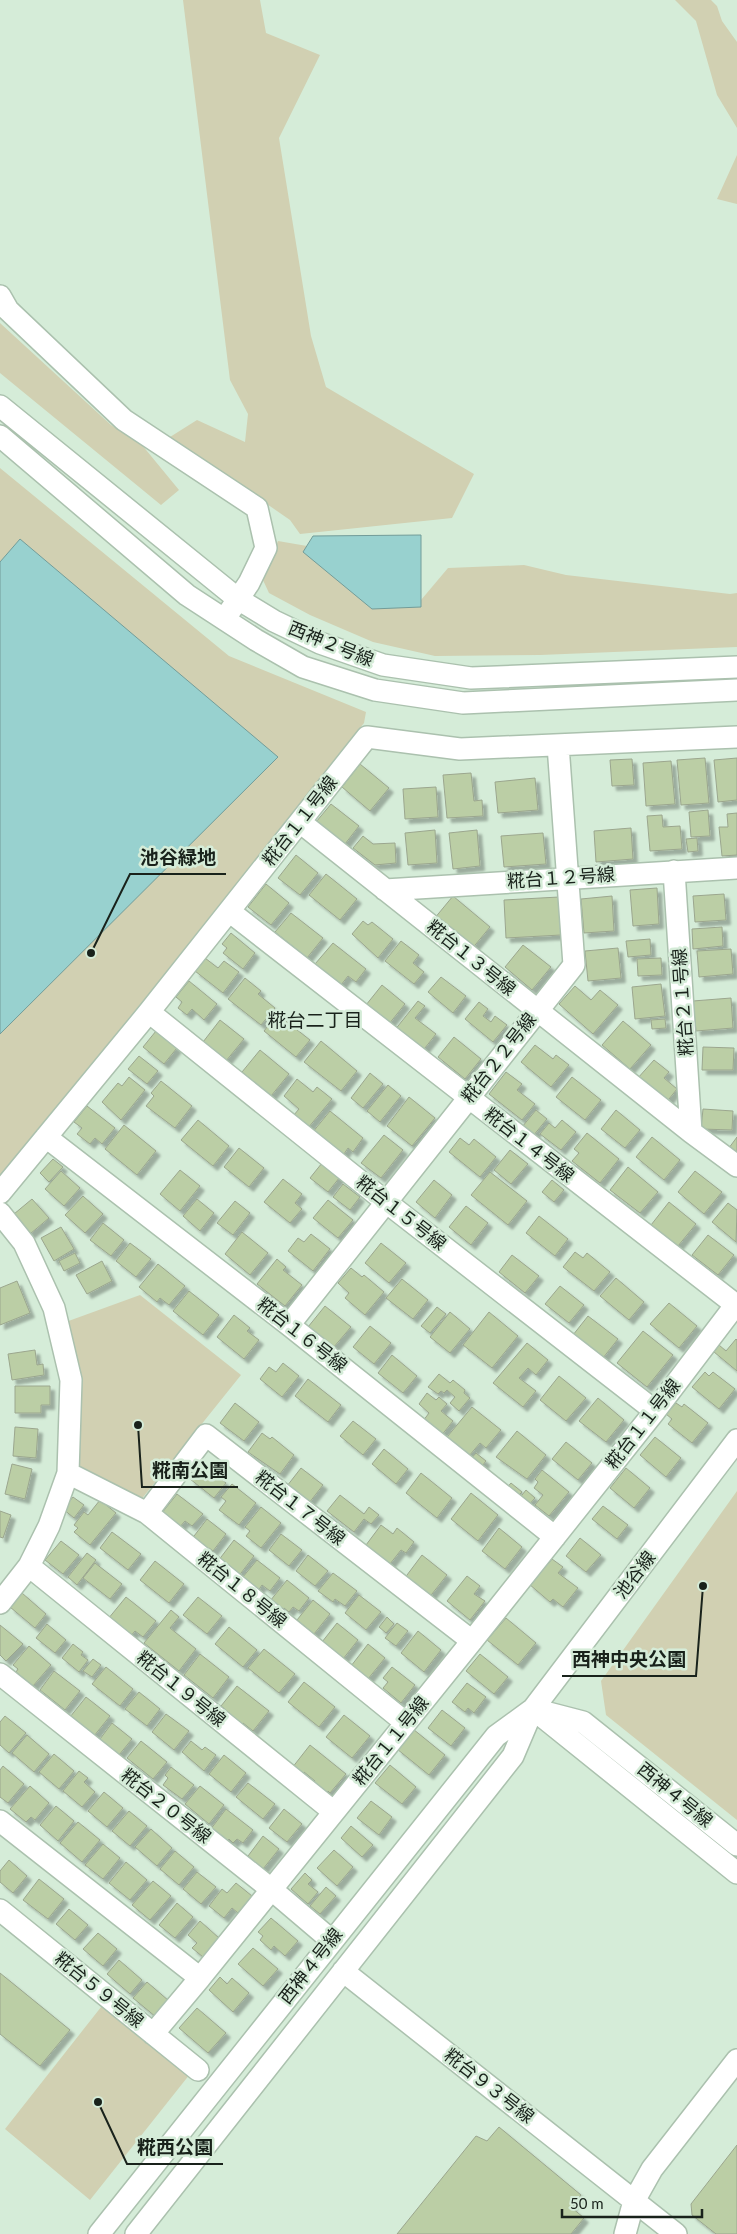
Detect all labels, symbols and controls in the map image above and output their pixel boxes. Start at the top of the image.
street label: 西神２号線 [286,616,377,670]
street label: 糀台１１号線 [257,771,341,870]
callout: 池谷緑地 [130,840,226,874]
text: 池谷緑地 [140,845,216,868]
street label: 糀台１２号線 [506,862,616,892]
street label: 糀台１３号線 [423,915,521,1000]
street label: 糀台２１号線 [667,947,697,1057]
district label: 糀台二丁目 [267,1008,363,1031]
street label: 糀台２２号線 [456,1008,540,1107]
street label: 糀台１４号線 [480,1102,579,1186]
street label: 糀台１５号線 [352,1170,451,1254]
street label: 糀台１６号線 [253,1292,352,1376]
street label: 糀台１１号線 [600,1374,684,1473]
callout: 糀南公園 [142,1453,238,1487]
text: 糀南公園 [152,1458,228,1481]
street label: 糀台１７号線 [251,1465,350,1549]
street label: 池谷線 [609,1546,660,1602]
street label: 糀台１８号線 [194,1547,292,1632]
callout: 西神中央公園 [562,1642,696,1676]
street label: 糀台１９号線 [133,1646,231,1731]
text: 西神中央公園 [572,1647,686,1670]
street label: 糀台１１号線 [348,1691,433,1789]
street label: 西神４号線 [634,1757,718,1831]
street label: 糀台２０号線 [117,1763,216,1847]
street label: 西神４号線 [274,1923,347,2008]
street label: 糀台５９号線 [51,1947,149,2032]
street label: 糀台９３号線 [440,2043,539,2127]
callout: 糀西公園 [127,2130,223,2164]
text: 糀西公園 [137,2135,213,2158]
scale bar [562,2186,702,2218]
text: 50 m [570,2194,604,2212]

